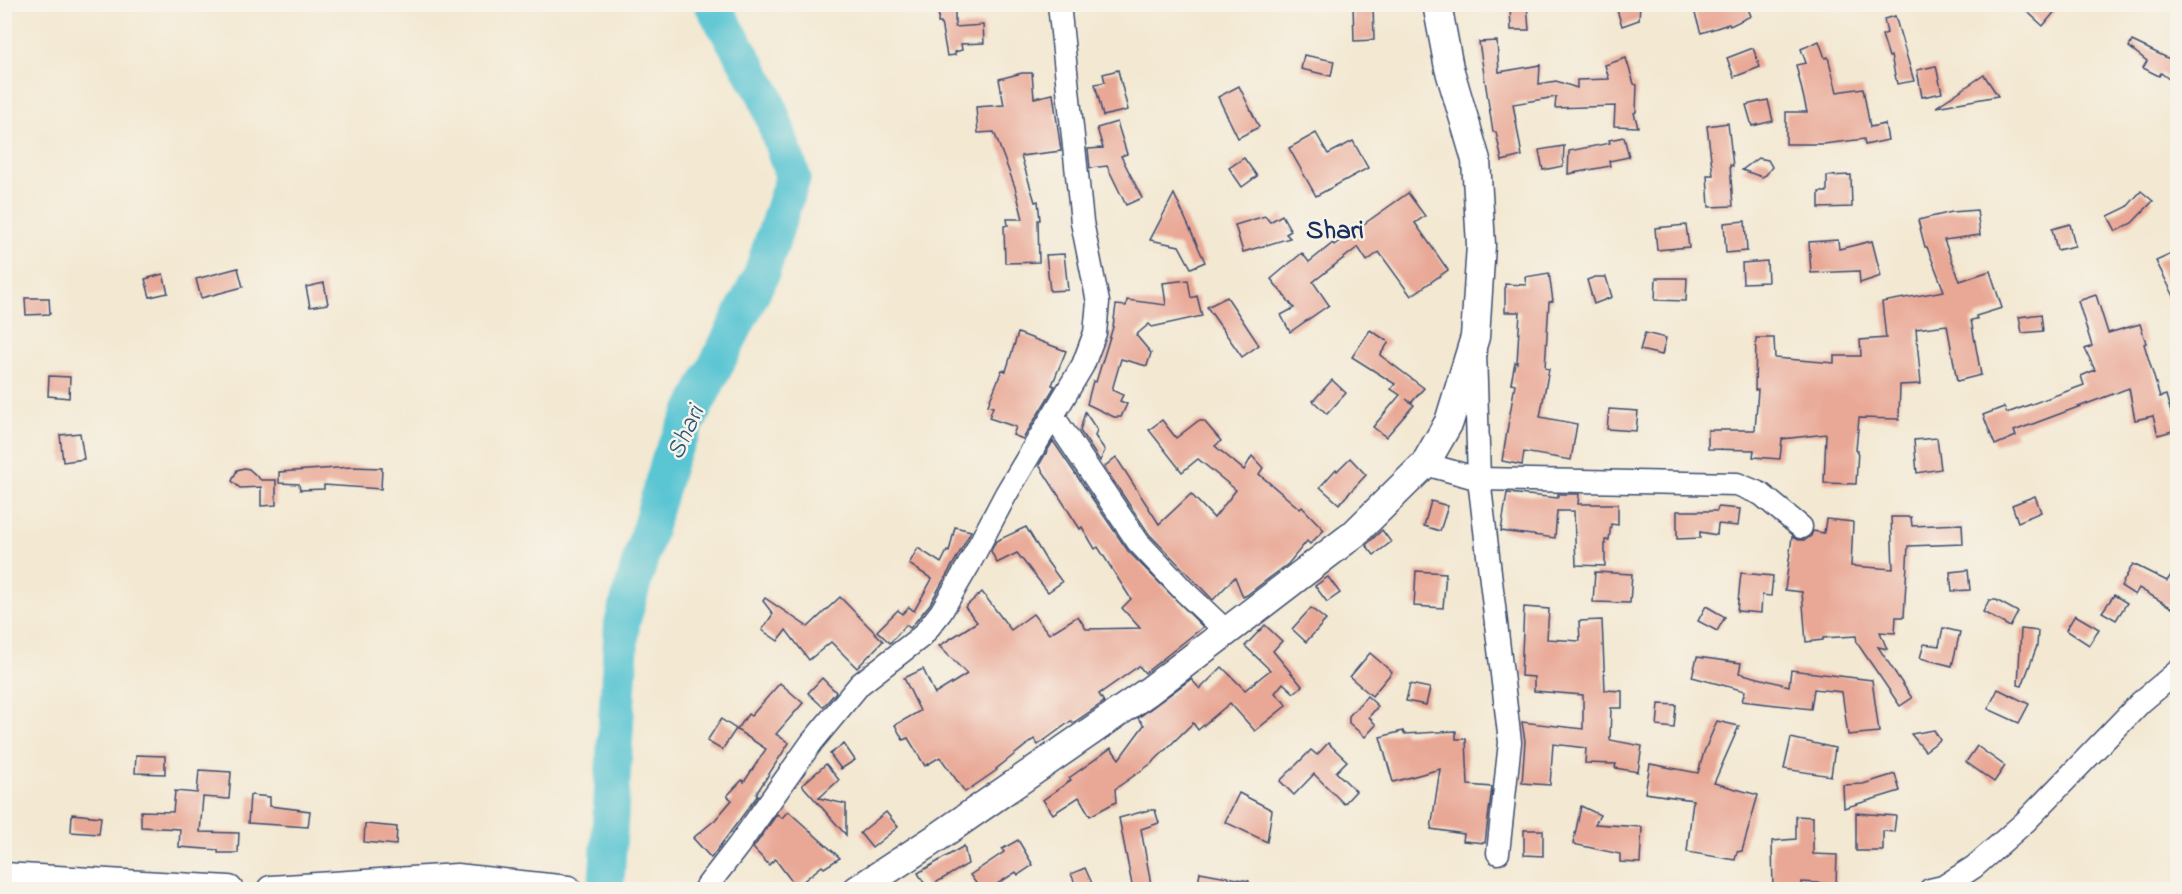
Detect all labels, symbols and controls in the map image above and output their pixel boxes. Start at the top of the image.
district label: Shari [1306,212,1364,251]
water label: Shari [658,398,717,467]

